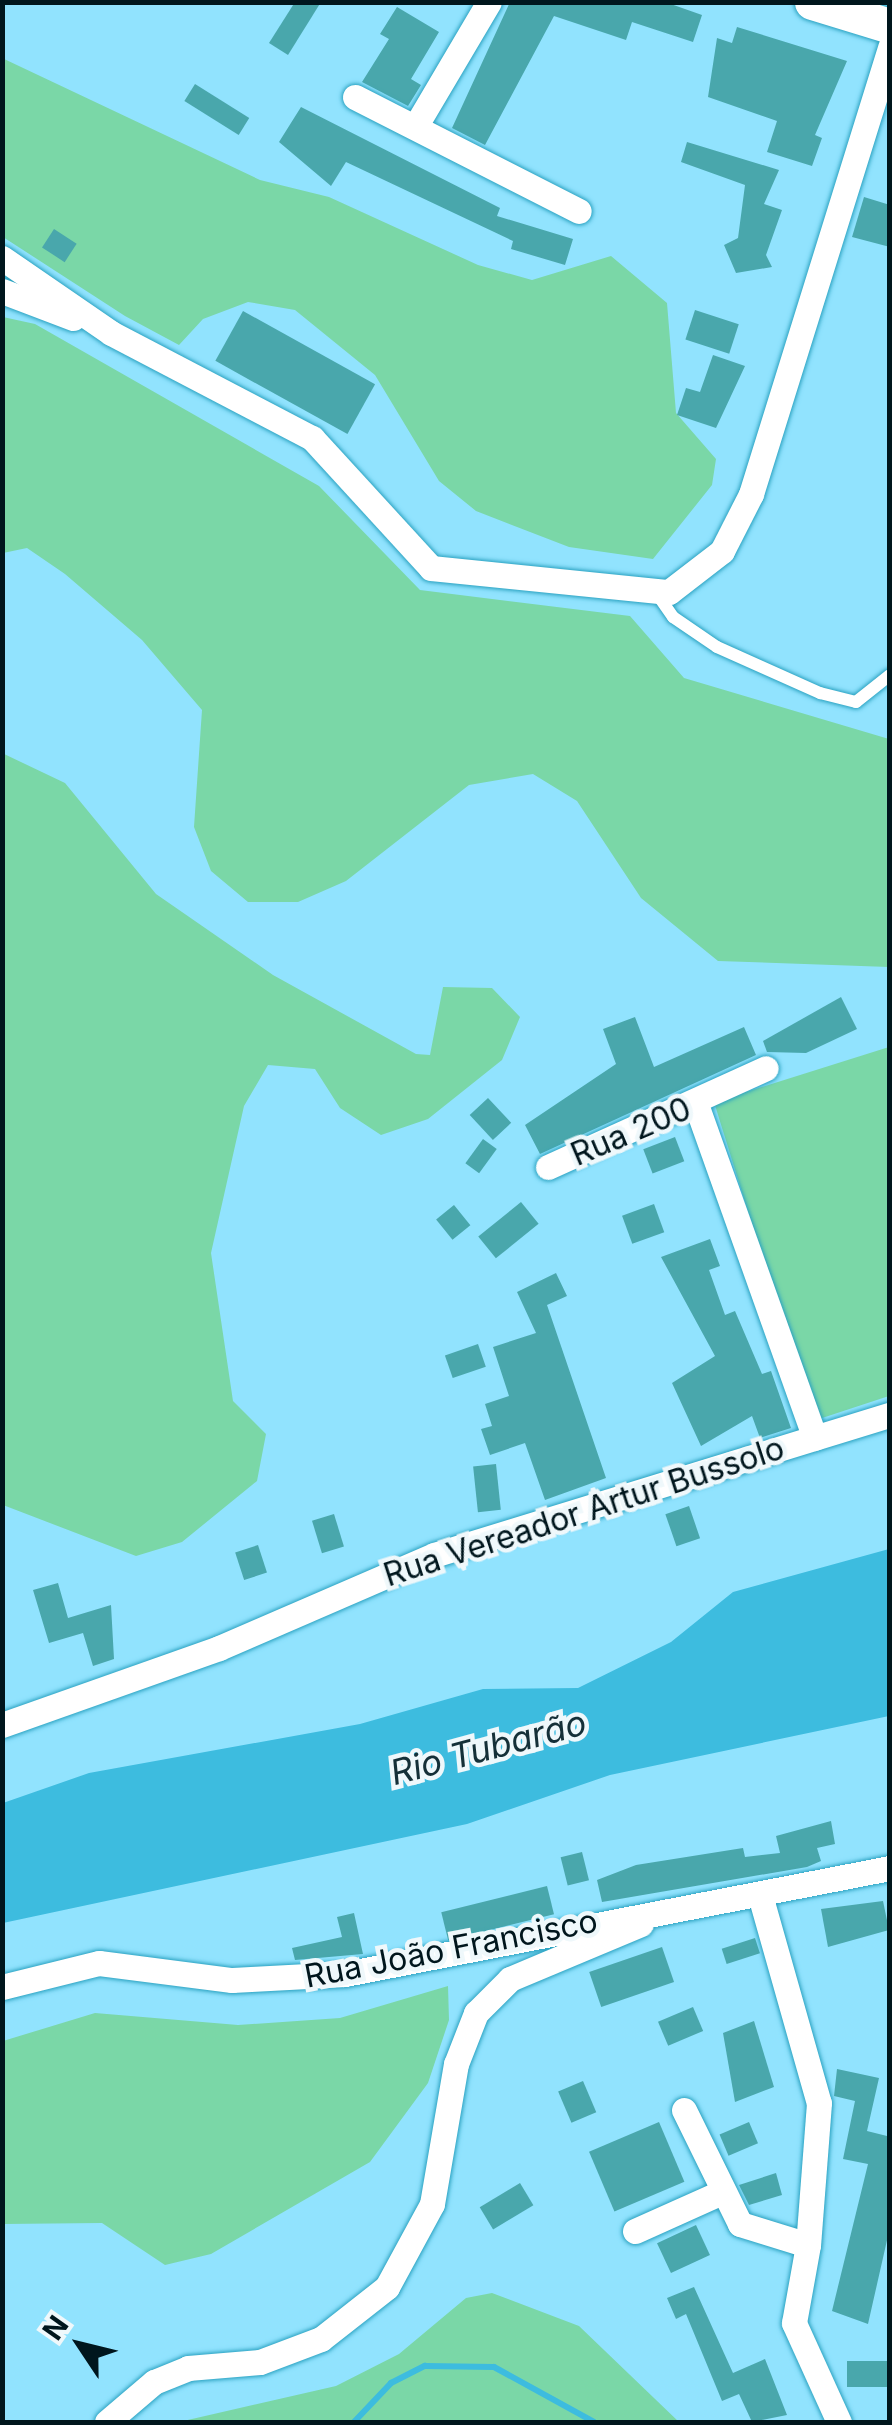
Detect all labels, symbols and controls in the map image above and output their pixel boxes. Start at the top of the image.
street label: Rua 200 [565,1090,697,1174]
street label: Rua Vereador Artur Bussolo [379,1429,789,1595]
water label: Rio Tubarão [385,1701,591,1793]
street label: Rua João Francisco [301,1902,601,1996]
north arrow [30,2295,130,2395]
text: N [35,2309,75,2346]

